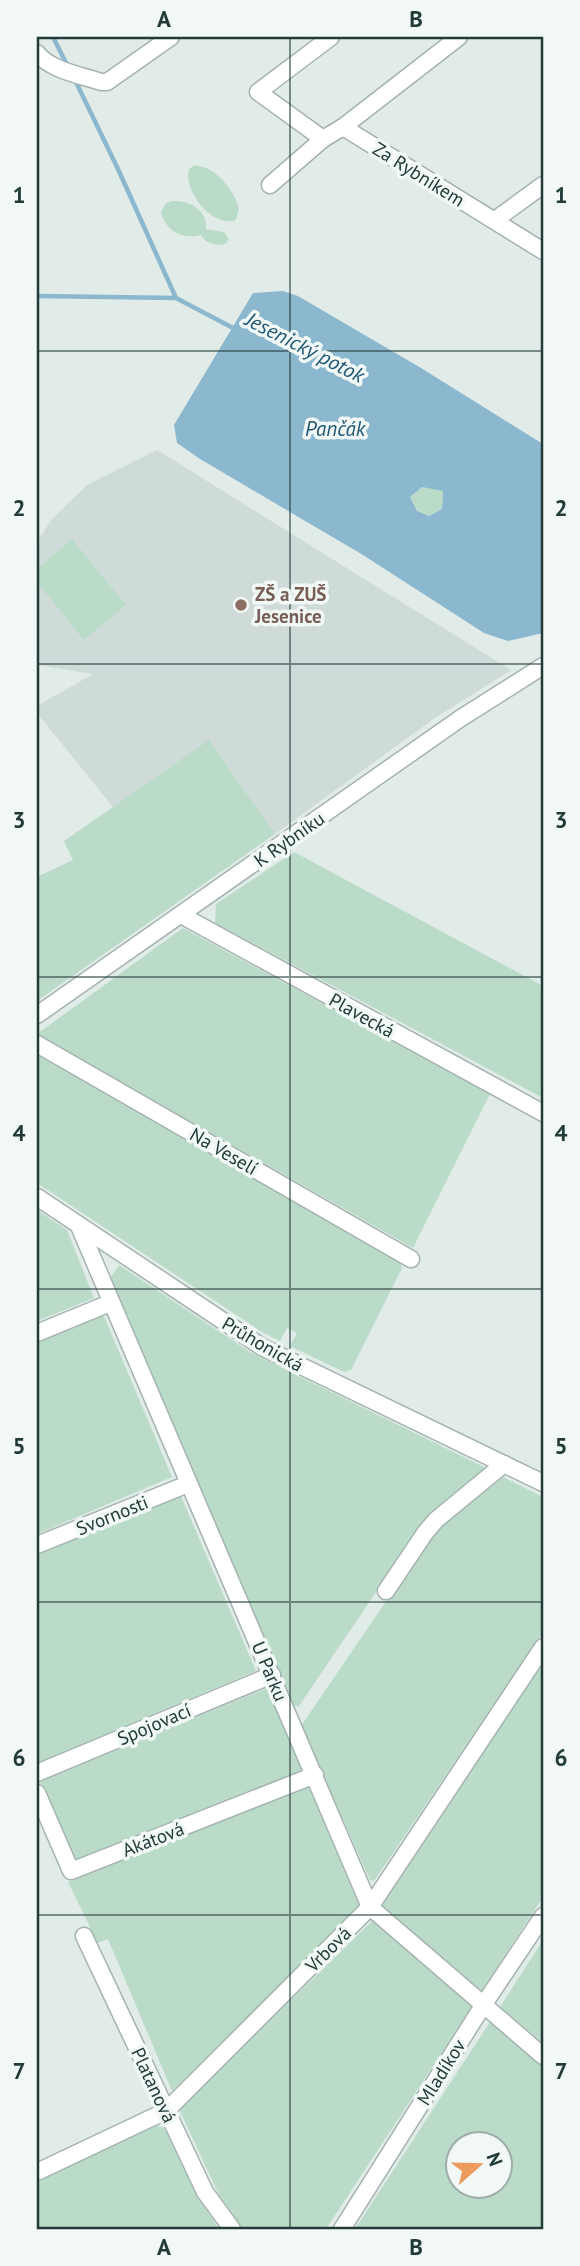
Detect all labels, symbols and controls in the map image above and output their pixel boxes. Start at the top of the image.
text: A [157,4,171,33]
text: B [409,4,423,33]
street label: Za Rybníkem [369,136,469,212]
text: 1 [12,180,26,209]
text: 1 [554,180,568,209]
water label: Jesenický potok [239,305,370,389]
water label: Pančák [305,415,367,442]
text: 2 [12,493,26,522]
text: 2 [554,493,568,522]
place label: ZŠ a ZUŠ Jesenice [254,582,326,628]
marker: ZŠ a ZUŠ Jesenice [233,597,249,613]
text: 3 [12,805,26,834]
text: 3 [554,805,568,834]
street label: K Rybníku [249,806,329,872]
street label: Plavecká [325,987,399,1043]
text: 4 [12,1118,26,1147]
text: 4 [554,1118,568,1147]
street label: Na Veselí [186,1122,262,1180]
street label: Průhonická [218,1311,308,1377]
text: 5 [12,1431,26,1460]
text: 5 [554,1431,568,1460]
street label: Svornosti [72,1490,152,1540]
street label: U Parku [247,1637,293,1705]
street label: Spojovací [113,1698,195,1750]
text: 6 [12,1743,26,1772]
text: 6 [554,1743,568,1772]
street label: Akátová [119,1816,187,1862]
street label: Vrbová [299,1921,356,1978]
street label: Mladíkov [411,2035,471,2109]
street label: Platanová [126,2043,182,2127]
text: 7 [12,2056,26,2085]
text: 7 [554,2056,568,2085]
north arrow [444,2130,514,2200]
text: N [482,2149,508,2169]
text: A [157,2232,171,2261]
text: B [409,2232,423,2261]

